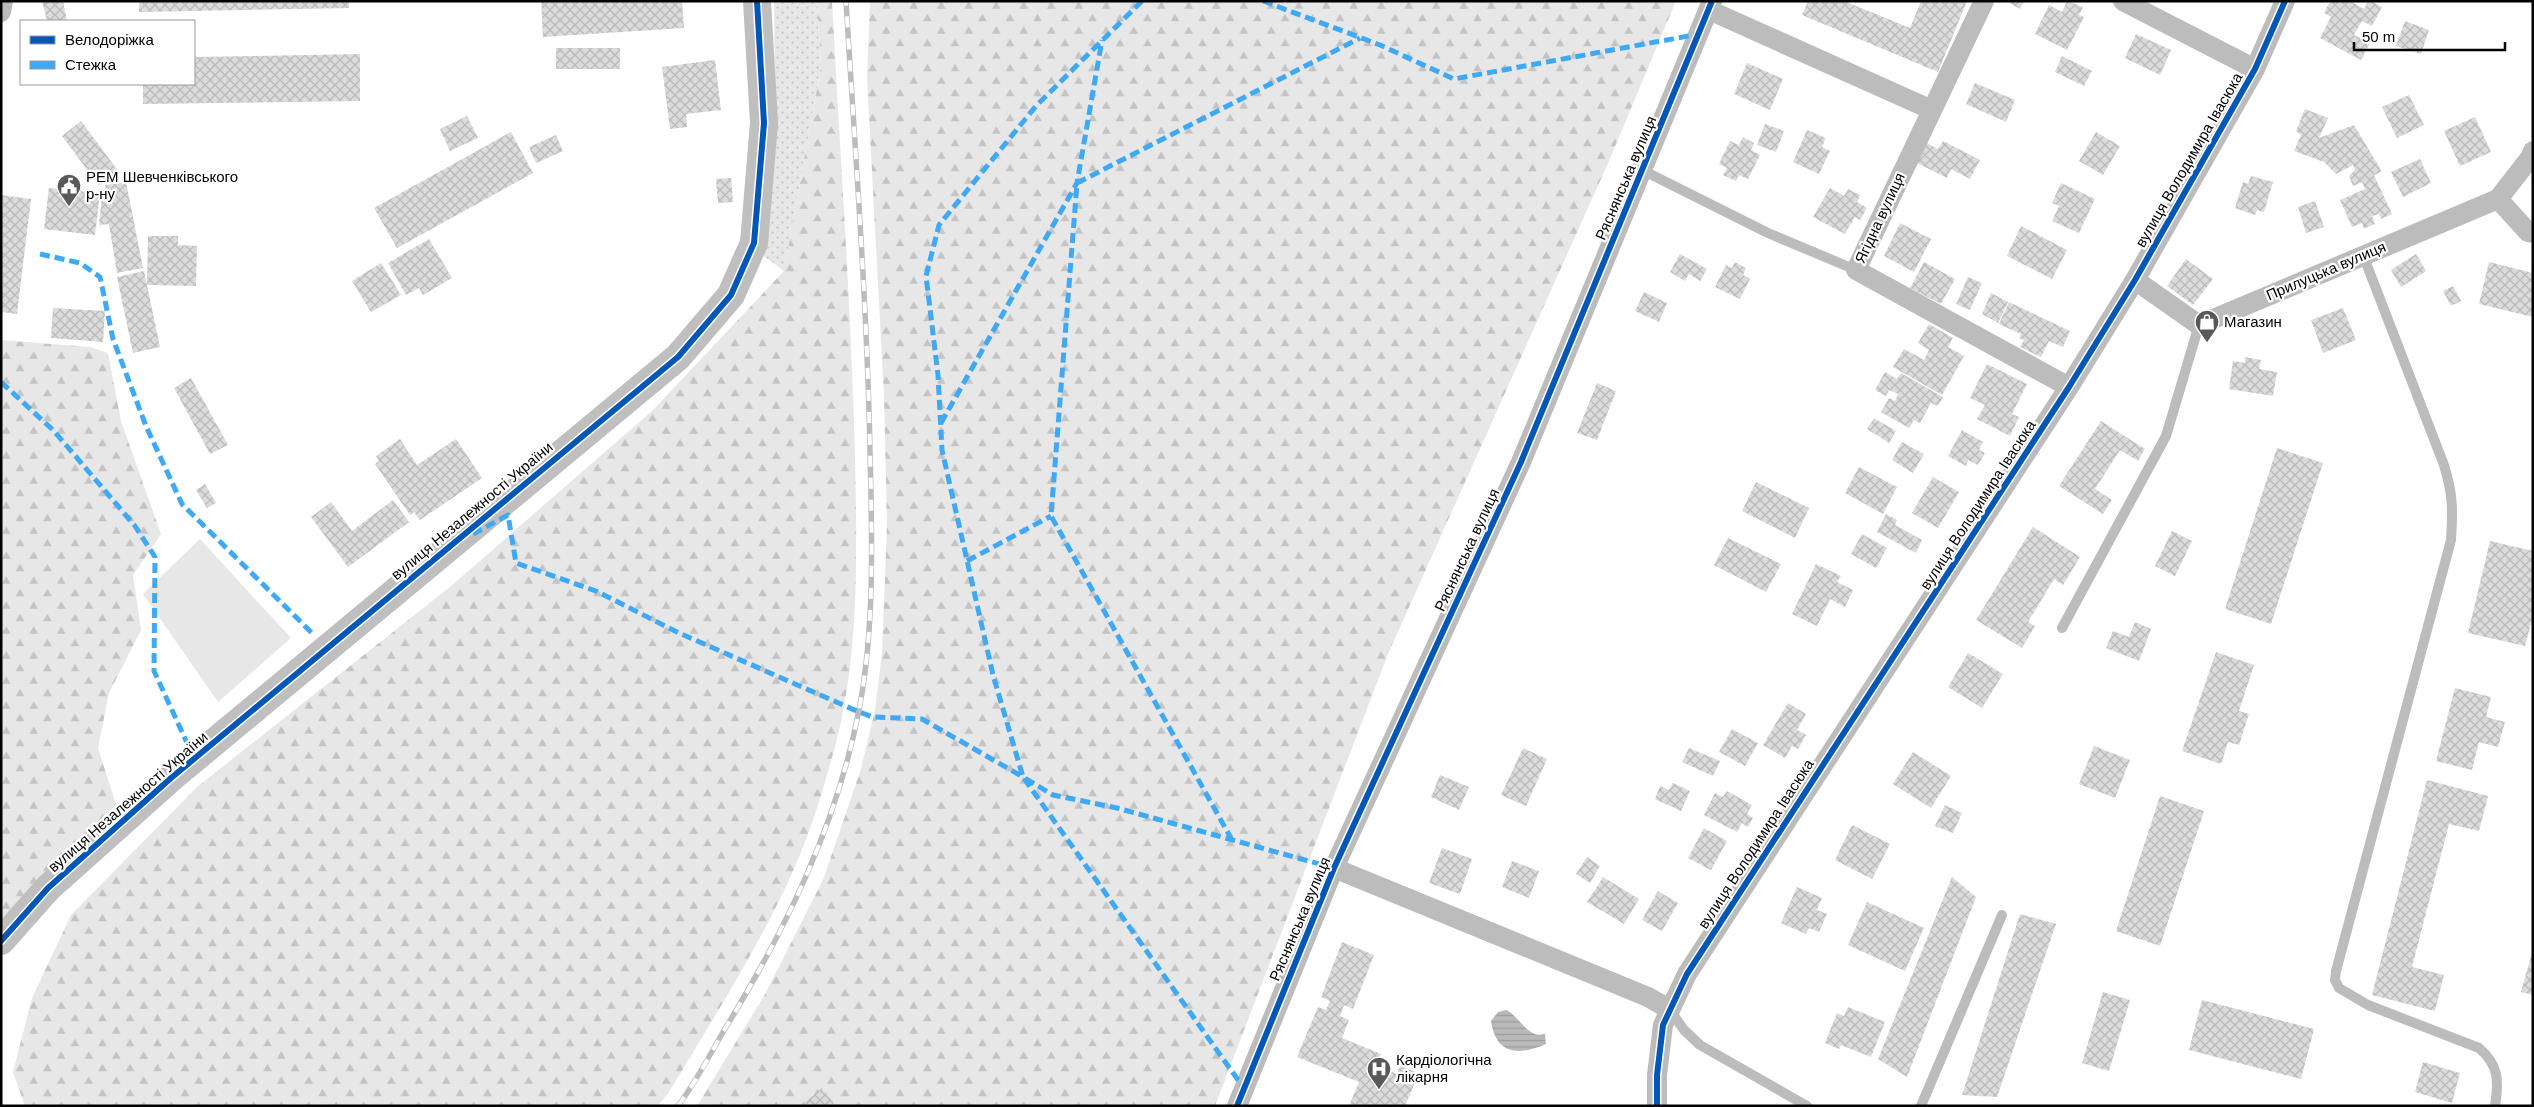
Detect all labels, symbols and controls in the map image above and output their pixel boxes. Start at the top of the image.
legend [20,20,195,85]
scale bar [2354,20,2505,52]
text: 50 m [2362,28,2395,45]
text: Велодоріжка [65,31,154,48]
text: Стежка [65,56,117,73]
street label: вулиця Володимира Івасюка [2132,69,2246,250]
street label: Ряснянська вулиця [1592,113,1659,242]
place label: РЕМ Шевченківського р-ну [86,168,238,202]
street label: Ягідна вулиця [1851,170,1908,266]
public building icon: РЕМ Шевченківського р-ну [56,173,82,207]
street label: Прилуцька вулиця [2263,238,2388,303]
shop icon: Магазин [2194,309,2220,343]
place label: Магазин [2224,313,2282,330]
street label: вулиця Володимира Івасюка [1916,416,2039,593]
street label: вулиця Незалежності України [388,438,556,583]
street label: Ряснянська вулиця [1431,486,1502,614]
street label: вулиця Незалежності України [45,728,211,875]
street label: вулиця Володимира Івасюка [1694,755,1817,932]
street label: Ряснянська вулиця [1266,854,1333,983]
place label: Кардіологічна лікарня [1396,1051,1492,1085]
hospital icon: Кардіологічна лікарня [1366,1056,1392,1090]

